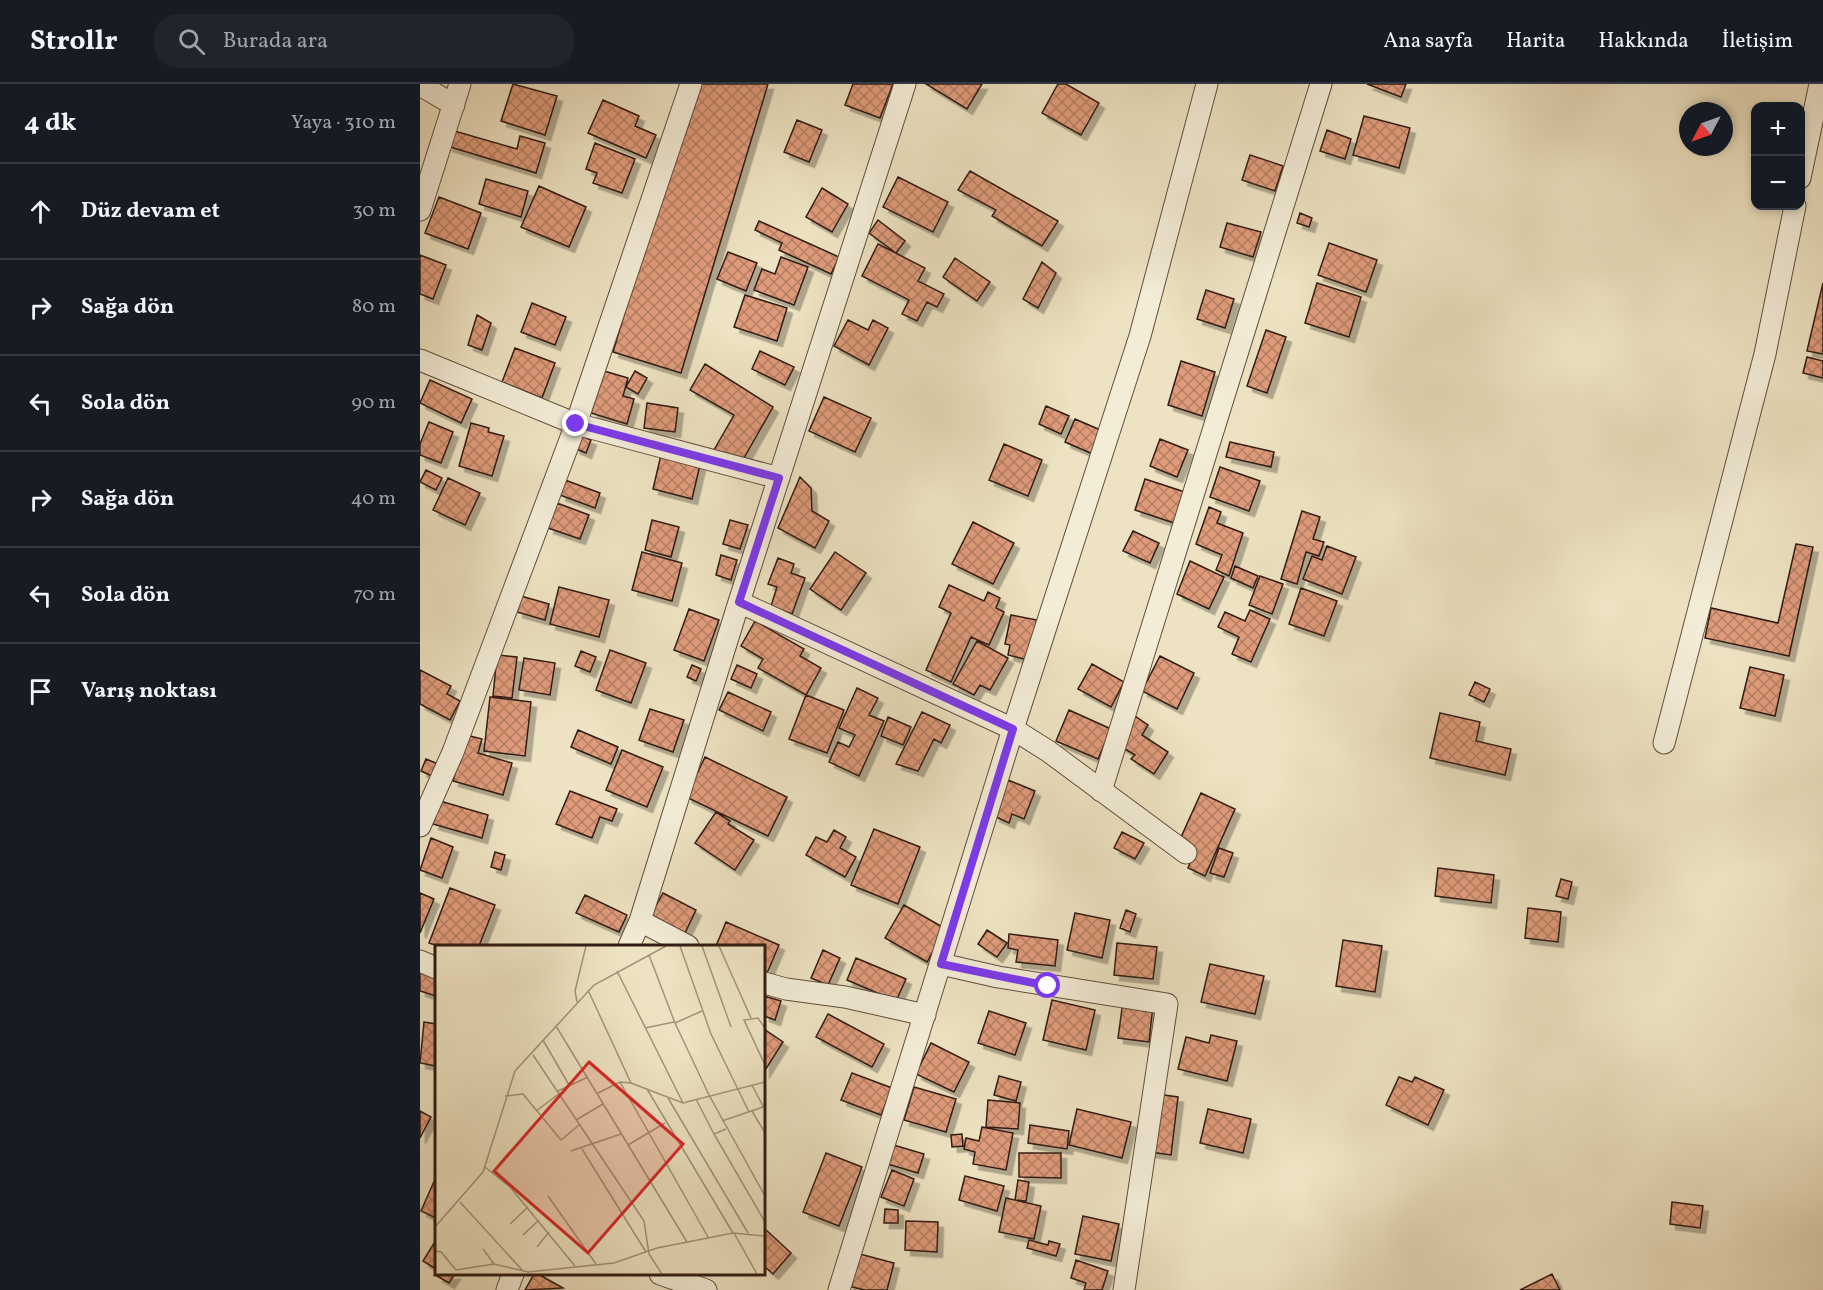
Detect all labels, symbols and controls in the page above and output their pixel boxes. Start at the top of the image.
search box [154,14,574,68]
text: Strollr [30,22,118,61]
icon: search [175,25,208,58]
text: Burada ara [223,26,328,57]
text: Ana sayfa [1383,27,1473,56]
text: Harita [1506,27,1565,56]
text: Hakkında [1598,27,1689,56]
text: İletişim [1722,27,1793,56]
north arrow [1679,102,1733,156]
map controls [1751,102,1805,210]
button: + [1751,102,1805,156]
text: 4 dk [24,105,77,141]
text: Yaya · 310 m [291,109,396,137]
button: − [1751,156,1805,210]
icon: ahead [24,195,57,228]
text: Düz devam et [81,196,220,227]
text: 30 m [352,197,396,225]
icon: right [24,291,57,324]
text: Sağa dön [81,292,174,323]
text: 80 m [352,293,396,321]
icon: left [24,387,57,420]
text: Sola dön [81,388,170,419]
text: 90 m [352,389,396,417]
route end [562,410,588,436]
icon: right [24,483,57,516]
text: Sağa dön [81,484,174,515]
text: 40 m [351,485,396,513]
icon: left [24,579,57,612]
text: Sola dön [81,580,170,611]
text: 70 m [353,581,396,609]
icon: arrive [24,675,57,708]
text: Varış noktası [81,676,217,707]
inset map [435,945,765,1275]
route start [1034,972,1060,998]

